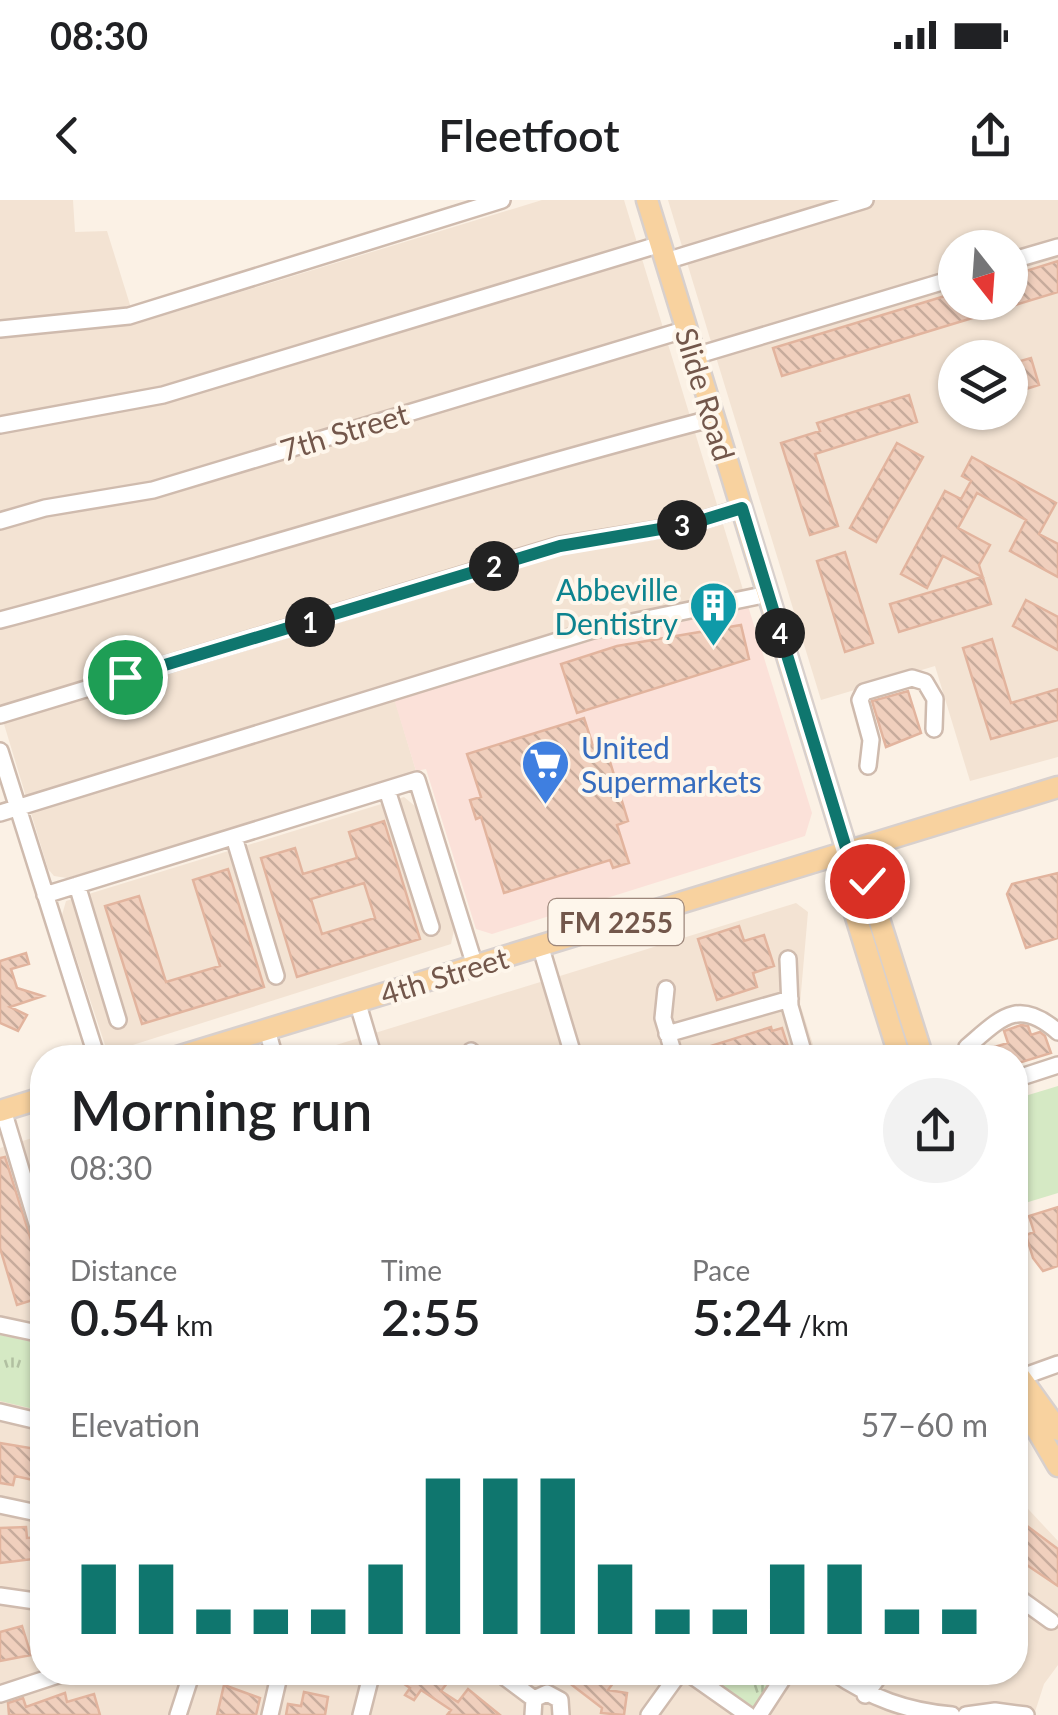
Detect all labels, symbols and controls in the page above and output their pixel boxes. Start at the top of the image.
text: 08:30 [50,12,148,58]
icon: back [40,108,95,163]
text: Fleetfoot [438,108,620,162]
icon: share [963,108,1018,163]
north arrow [938,230,1028,320]
map controls [938,230,1028,430]
street label: Slide Road [669,323,743,465]
button: layers [938,340,1028,430]
street label: 7th Street [276,394,412,467]
pin: 3 [657,500,707,550]
text: 3 [674,508,690,542]
pin: 2 [469,541,519,591]
text: 2 [486,549,502,583]
place label: Abbeville Dentistry [554,571,679,641]
building icon: Abbeville Dentistry [687,580,739,648]
pin: 1 [285,597,335,647]
text: 1 [302,605,318,639]
pin: 4 [755,608,805,658]
text: 4 [772,616,788,650]
pin [83,635,168,720]
icon: arrive [98,650,153,705]
place label: United Supermarkets [581,729,762,799]
supermarket icon: United Supermarkets [520,738,572,806]
pin [825,839,910,924]
icon: check [840,854,895,909]
road number: FM 2255 [548,899,684,945]
street label: 4th Street [376,938,512,1011]
text: Morning run [70,1077,372,1143]
button: share [883,1078,988,1183]
text: 08:30 [70,1148,152,1187]
text: Distance [70,1253,177,1287]
text: Time [381,1253,442,1287]
text: Pace [692,1253,750,1287]
text: 0.54 [70,1287,169,1347]
text: 2:55 [381,1287,481,1347]
text: 5:24 [692,1287,792,1347]
text: km [169,1308,213,1342]
text: /km [792,1308,849,1342]
text: Elevation [70,1405,200,1444]
text: 57–60 m [861,1405,988,1444]

